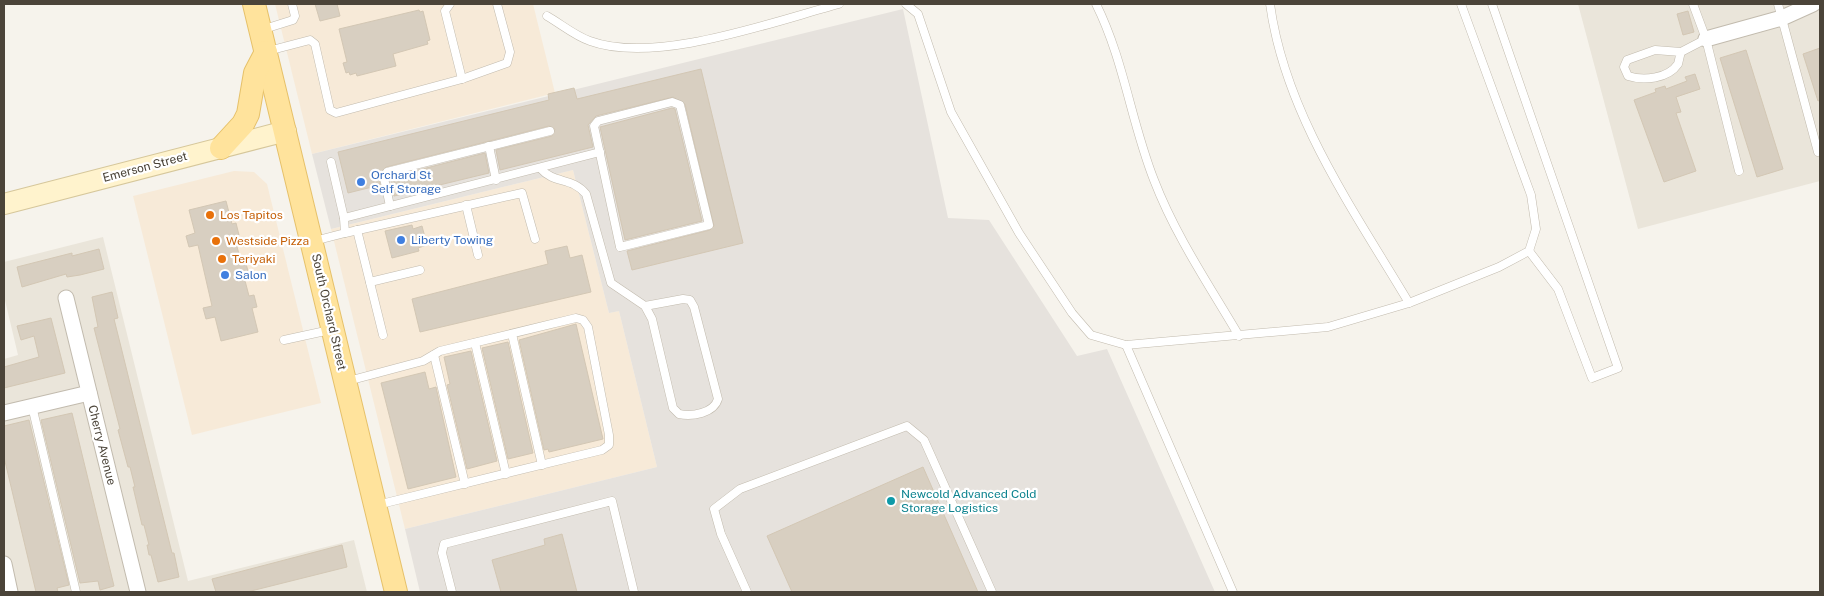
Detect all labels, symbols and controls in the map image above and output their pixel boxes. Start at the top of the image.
street label: Emerson Street [101,149,189,185]
place label: Orchard St Self Storage [371,168,441,196]
marker: Orchard St Self Storage [355,176,367,188]
place label: Los Tapitos [220,208,283,222]
marker: Los Tapitos [204,209,216,221]
place label: Liberty Towing [411,233,493,247]
place label: Westside Pizza [226,234,309,248]
marker: Liberty Towing [395,234,407,246]
marker: Westside Pizza [210,235,222,247]
place label: Teriyaki [232,252,275,266]
street label: South Orchard Street [309,252,349,372]
marker: Teriyaki [216,253,228,265]
place label: Salon [235,268,267,282]
marker: Salon [219,269,231,281]
street label: Cherry Avenue [85,404,119,487]
place label: Newcold Advanced Cold Storage Logistics [901,487,1036,515]
marker: Newcold Advanced Cold Storage Logistics [885,495,897,507]

